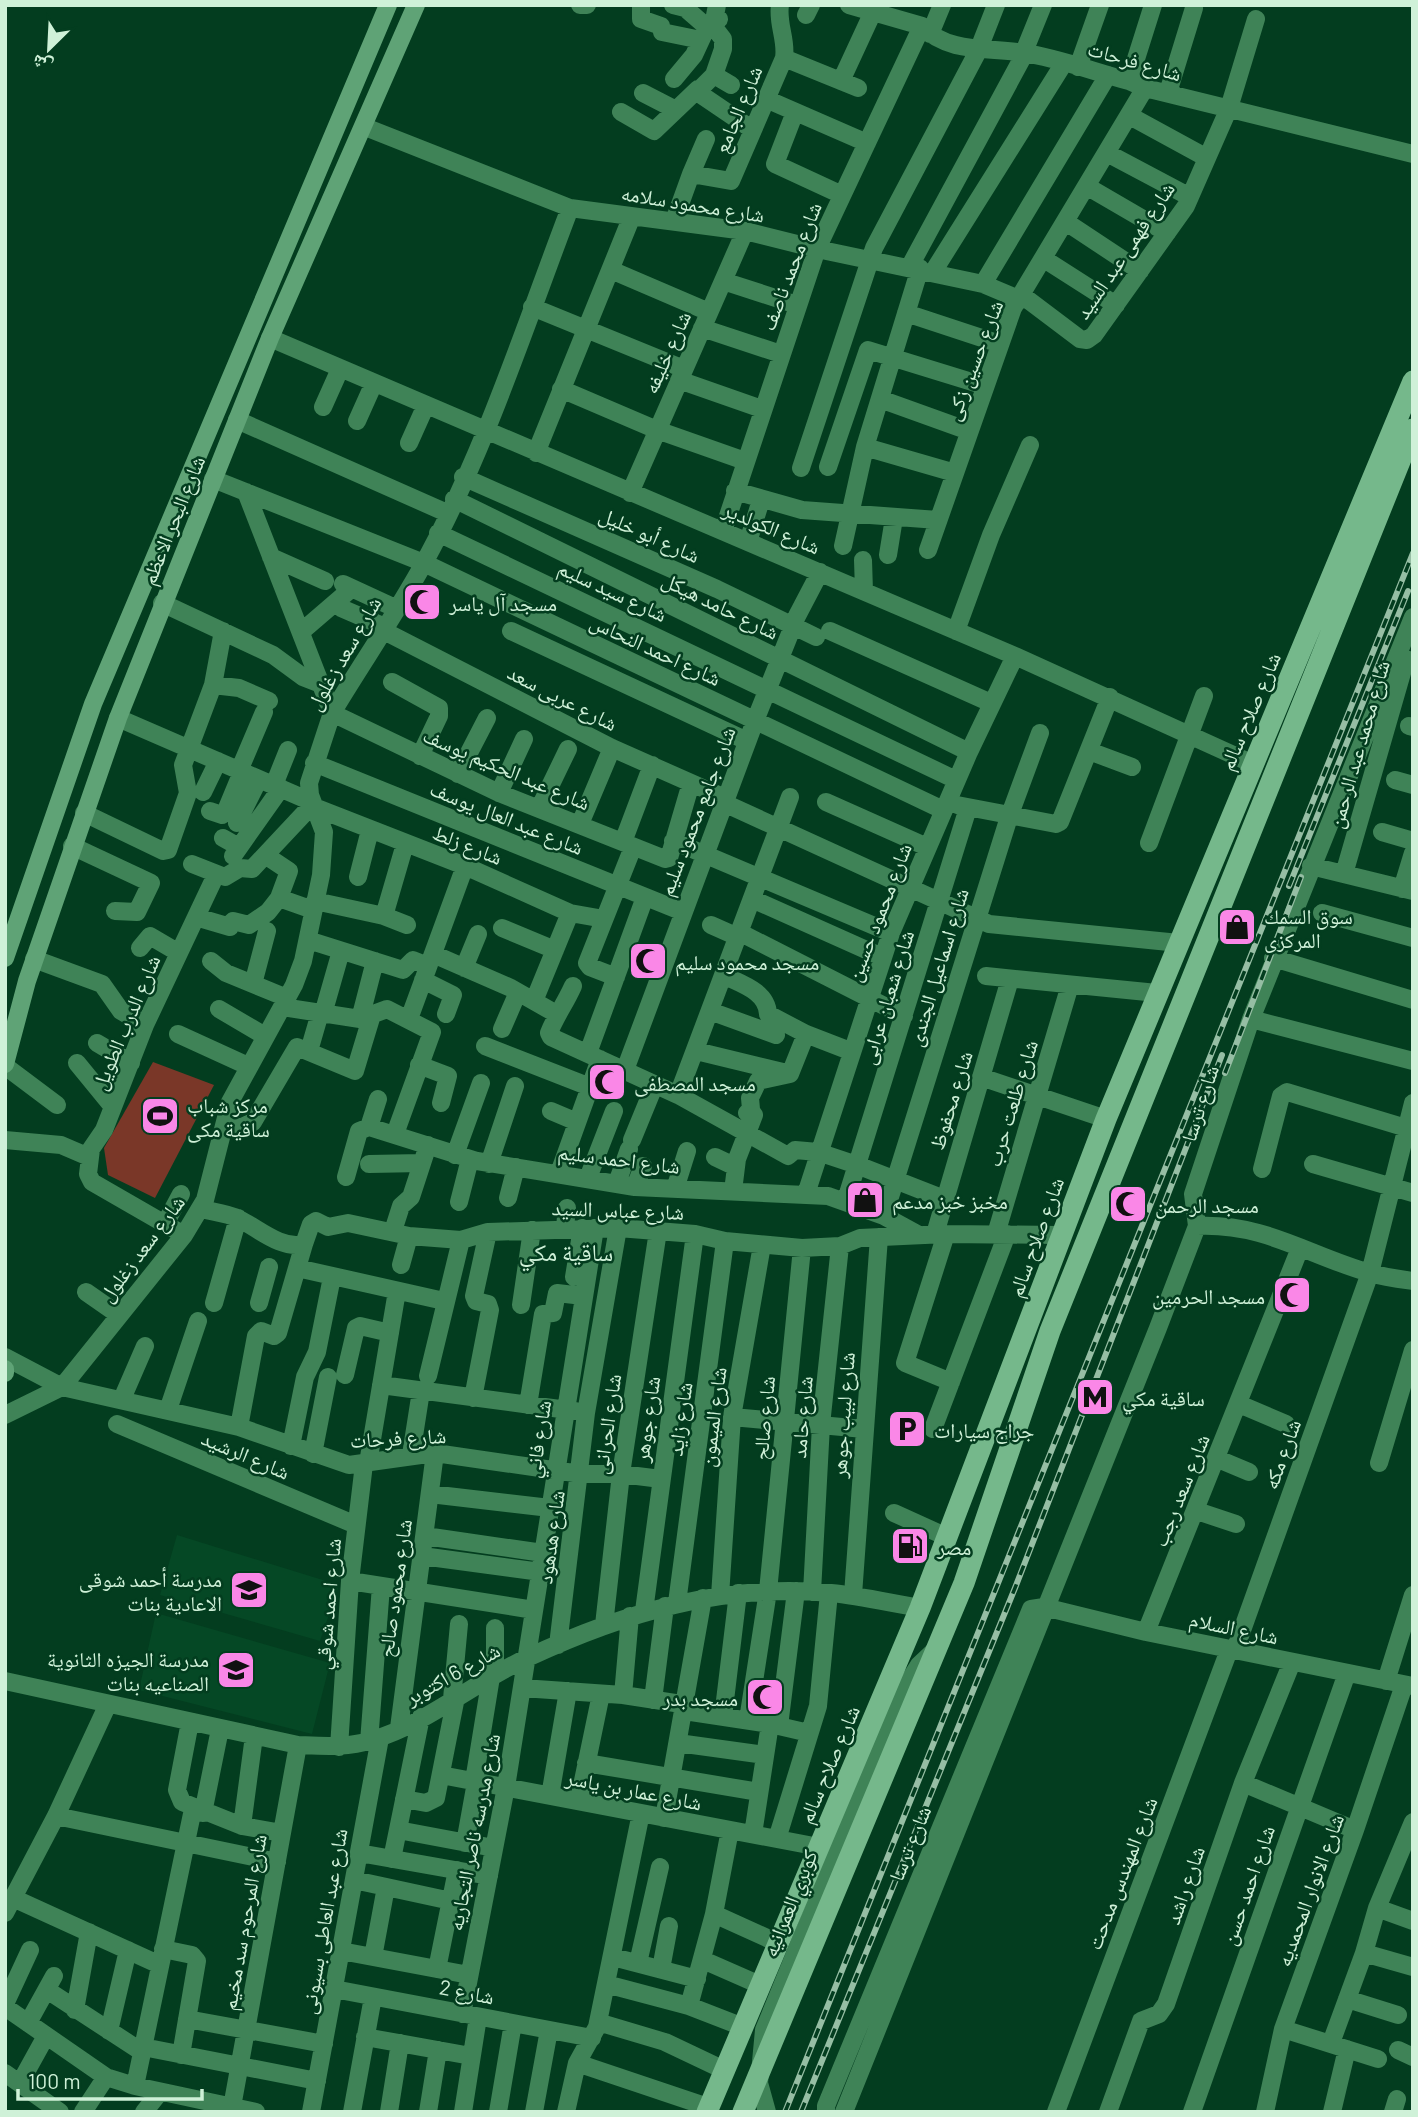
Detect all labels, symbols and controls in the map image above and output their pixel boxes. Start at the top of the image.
north arrow [14,14,84,84]
street label: شارع فرحات [1085,35,1185,87]
text: ش [28,49,56,80]
street label: شارع الجامع [707,62,768,157]
street label: شارع فهمى عبد السيد [1069,177,1181,324]
street label: شارع محمود سلامه [619,179,766,229]
street label: شارع محمد ناصف [754,198,828,334]
street label: شارع حسين زكى [939,296,1009,424]
street label: شارع خليفه [637,307,697,398]
street label: شارع البحر الاعظم [135,452,212,589]
street label: شارع الكولدير [718,495,824,560]
street label: شارع أبو خليل [595,501,704,569]
street label: شارع سيد سليم [553,554,671,629]
street label: شارع حامد هيكل [658,566,783,646]
mosque icon: مسجد آل ياسر [401,581,443,623]
place label: مسجد آل ياسر [448,590,557,616]
street label: شارع سعد زغلول [300,592,387,715]
street label: شارع احمد النحاس [586,608,725,692]
street label: شارع صلاح سالم [1213,648,1288,775]
street label: شارع محمد عبد الرحمن [1322,657,1396,831]
street label: شارع عربى سعد [503,659,622,737]
street label: شارع عبد الحكيم يوسف [419,722,594,817]
street label: شارع جامع محمود سليم [652,723,743,900]
street label: شارع عبد العال يوسف [426,775,587,861]
street label: شارع زلط [429,819,507,871]
street label: شارع محمود حسين [840,839,918,985]
street label: شارع اسماعيل الجندى [901,885,975,1050]
place label: سوق السمك المركزى [1264,903,1353,953]
shop icon: سوق السمك المركزى [1216,906,1258,948]
street label: شارع شعبان عرابى [854,927,920,1068]
mosque icon: مسجد محمود سليم [627,940,669,982]
place label: مسجد محمود سليم [675,949,819,977]
street label: شارع الدرب الطويل [85,951,167,1094]
street label: شارع طلعت حرب [980,1037,1044,1170]
street label: شارع محفوظ [923,1048,979,1153]
mosque icon: مسجد المصطفى [586,1061,628,1103]
street label: شارع ترسا [1175,1062,1225,1145]
place label: مسجد المصطفى [634,1070,756,1097]
place label: مركز شباب ساقية مكى [187,1092,270,1143]
sports icon: مركز شباب ساقية مكى [139,1095,181,1137]
street label: شارع احمد سليم [556,1138,682,1181]
street label: شارع صلاح سالم [1002,1174,1071,1301]
shop icon: مخبز خبز مدعم [844,1179,886,1221]
mosque icon: مسجد الرحمن [1107,1183,1149,1225]
place label: مخبز خبز مدعم [892,1188,1008,1216]
street label: شارع سعد زغلول [93,1190,191,1307]
place label: مسجد الرحمن [1155,1192,1259,1219]
street label: شارع عباس السيد [551,1194,685,1226]
district label: ساقية مكي [519,1237,613,1272]
mosque icon: مسجد الحرمين [1271,1274,1313,1316]
place label: مسجد الحرمين [1152,1283,1265,1310]
street label: شارع لبيب جوهر [825,1351,861,1480]
street label: شارع الميمون [693,1366,733,1469]
street label: شارع الحرانى [587,1372,627,1476]
street label: شارع جوهر [627,1374,666,1465]
street label: شارع صالح [747,1375,781,1461]
street label: شارع حامد [785,1375,819,1459]
metro station icon: ساقية مكي [1074,1376,1116,1418]
street label: شارع زايد [661,1380,699,1458]
place label: ساقية مكي [1122,1385,1205,1415]
street label: شارع فاني [519,1398,561,1481]
parking icon: جراج سيارات [886,1408,928,1450]
street label: شارع مكه [1257,1416,1307,1493]
place label: جراج سيارات [934,1417,1034,1444]
street label: شارع فرحات [349,1422,447,1454]
street label: شارع الرشيد [197,1424,294,1486]
street label: شارع سعد رجب [1146,1430,1216,1551]
street label: شارع هدهود [531,1489,571,1586]
street label: شارع محمود صالح [372,1517,418,1659]
fuel station icon: مصر [889,1525,931,1567]
place label: مصر [936,1534,971,1559]
street label: شارع احمد شوقي [309,1537,351,1671]
place label: مدرسة أحمد شوقى الاعادية بنات [79,1566,222,1615]
school or university icon: مدرسة أحمد شوقى الاعادية بنات [228,1569,270,1611]
street label: شارع السلام [1186,1605,1281,1652]
street label: شارع 6 اكتوبر [399,1637,505,1712]
place label: مدرسة الجيزه الثانوية الصناعيه بنات [47,1646,209,1695]
school or university icon: مدرسة الجيزه الثانوية الصناعيه بنات [215,1649,257,1691]
mosque icon: مسجد بدر [744,1676,786,1718]
place label: مسجد بدر [662,1685,738,1710]
street label: شارع صلاح سالم [792,1701,867,1828]
street label: شارع مدرسه ناصر التجاريه [442,1731,506,1933]
street label: شارع عمار بن ياسر [562,1763,704,1816]
street label: شارع المهندس مدحت [1080,1793,1164,1954]
street label: شارع ترسا [883,1802,937,1885]
street label: شارع الانوار المحمديه [1270,1810,1350,1970]
street label: شارع احمد حسن [1215,1822,1281,1949]
street label: شارع عبد العاطى بسيونى [294,1826,354,2016]
street label: شارع المرحوم سد مخيم [215,1832,274,2013]
street label: شارع راشد [1159,1843,1211,1928]
street label: كوبري العمرانيه [756,1846,827,1962]
street label: شارع 2 [437,1973,497,2011]
scale bar [18,2058,201,2102]
text: 100 m [28,2068,81,2093]

